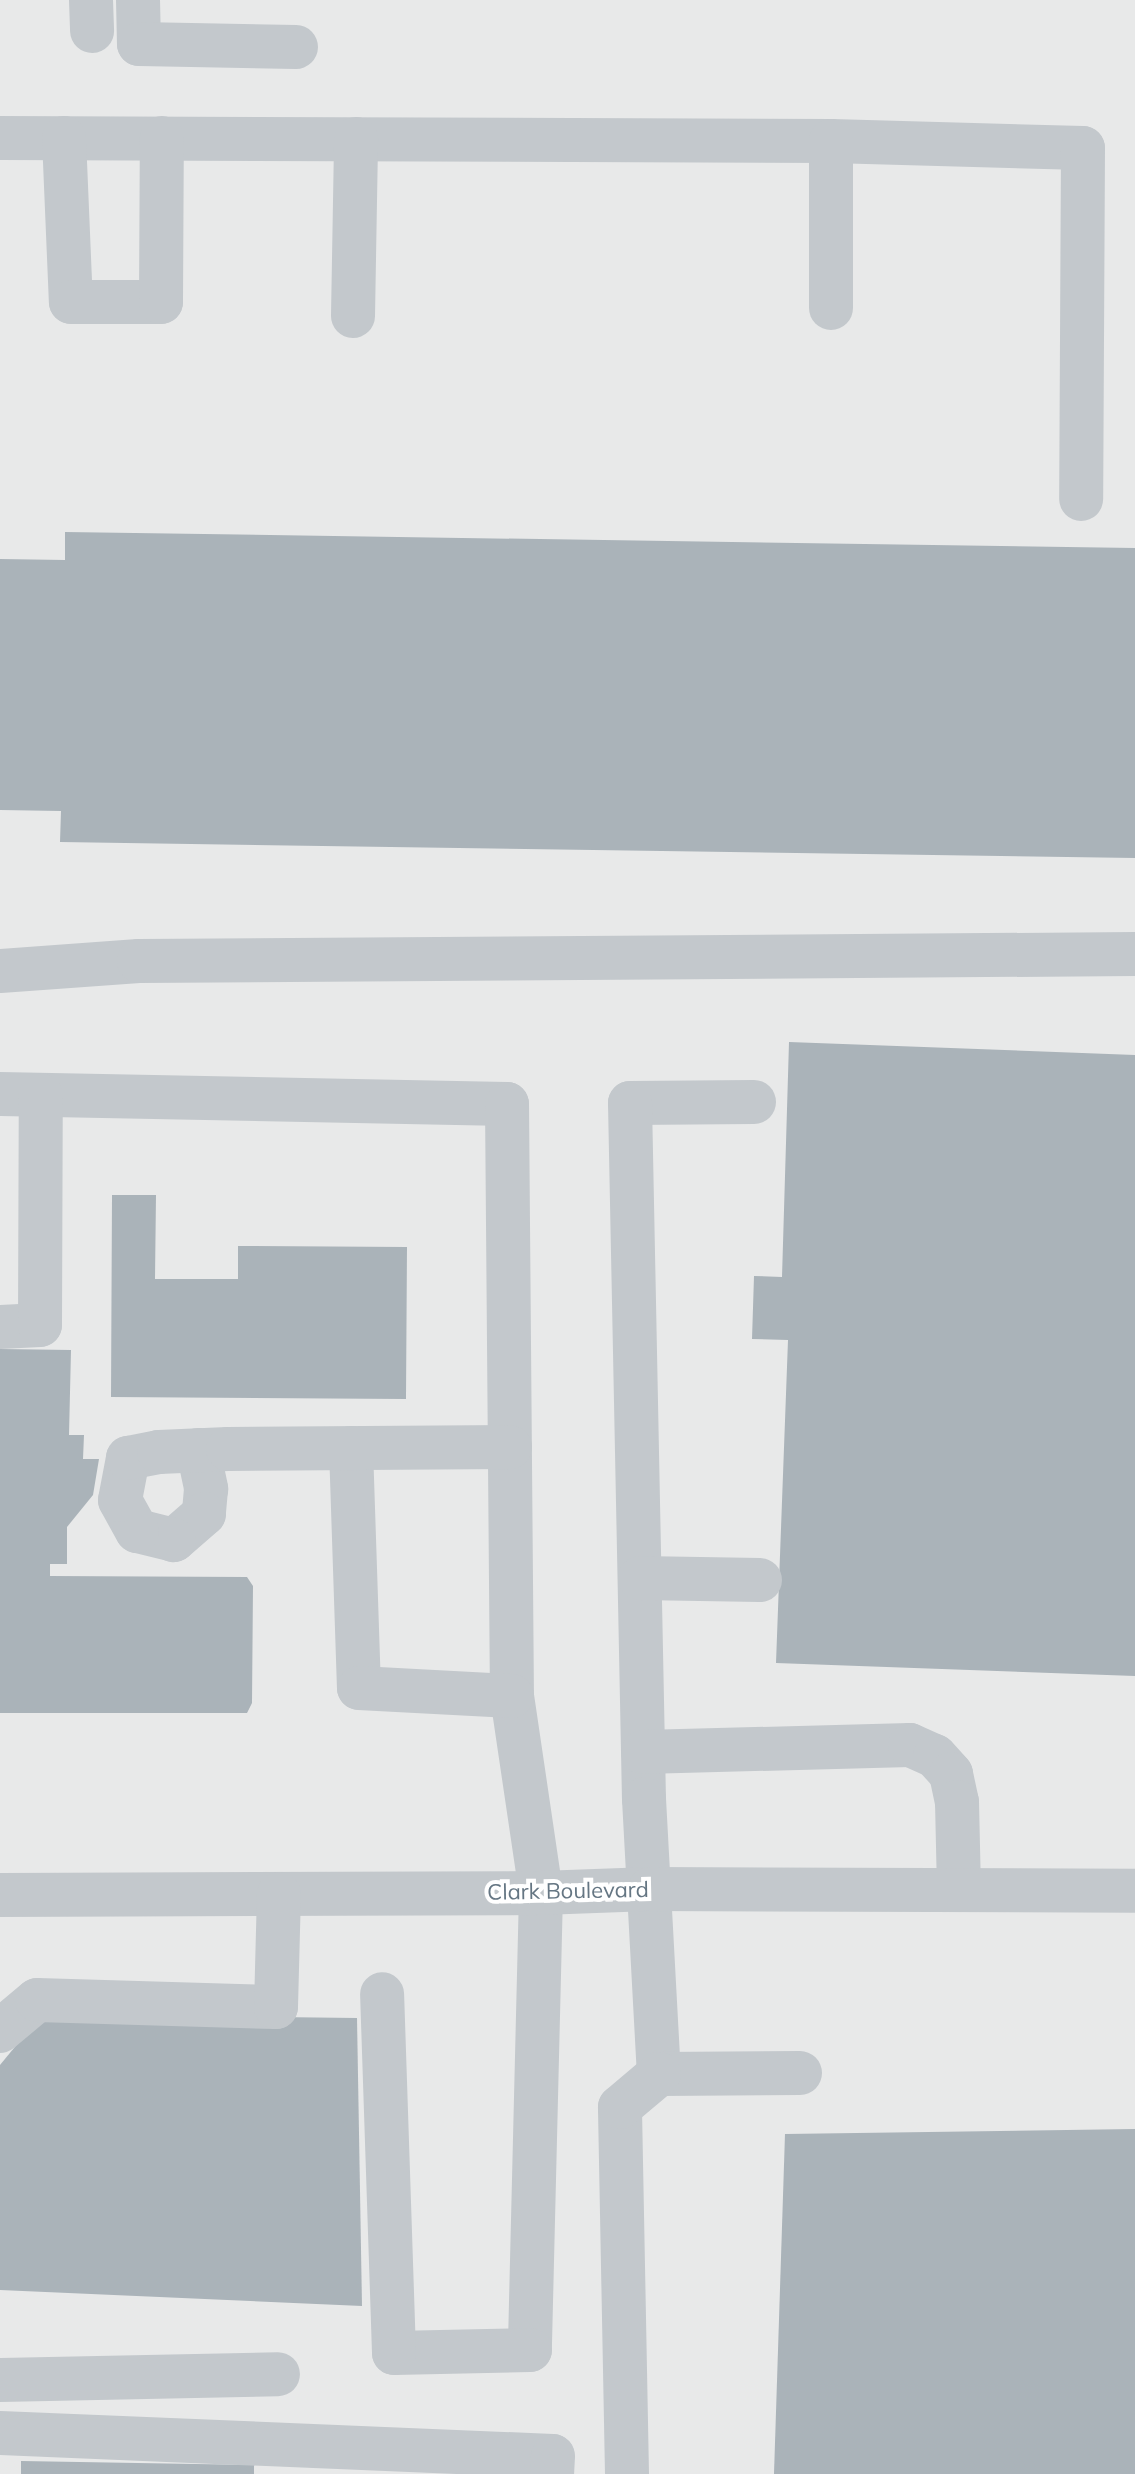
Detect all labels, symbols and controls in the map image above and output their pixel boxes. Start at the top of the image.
street label: Clark Boulevard [487,1876,649,1906]

